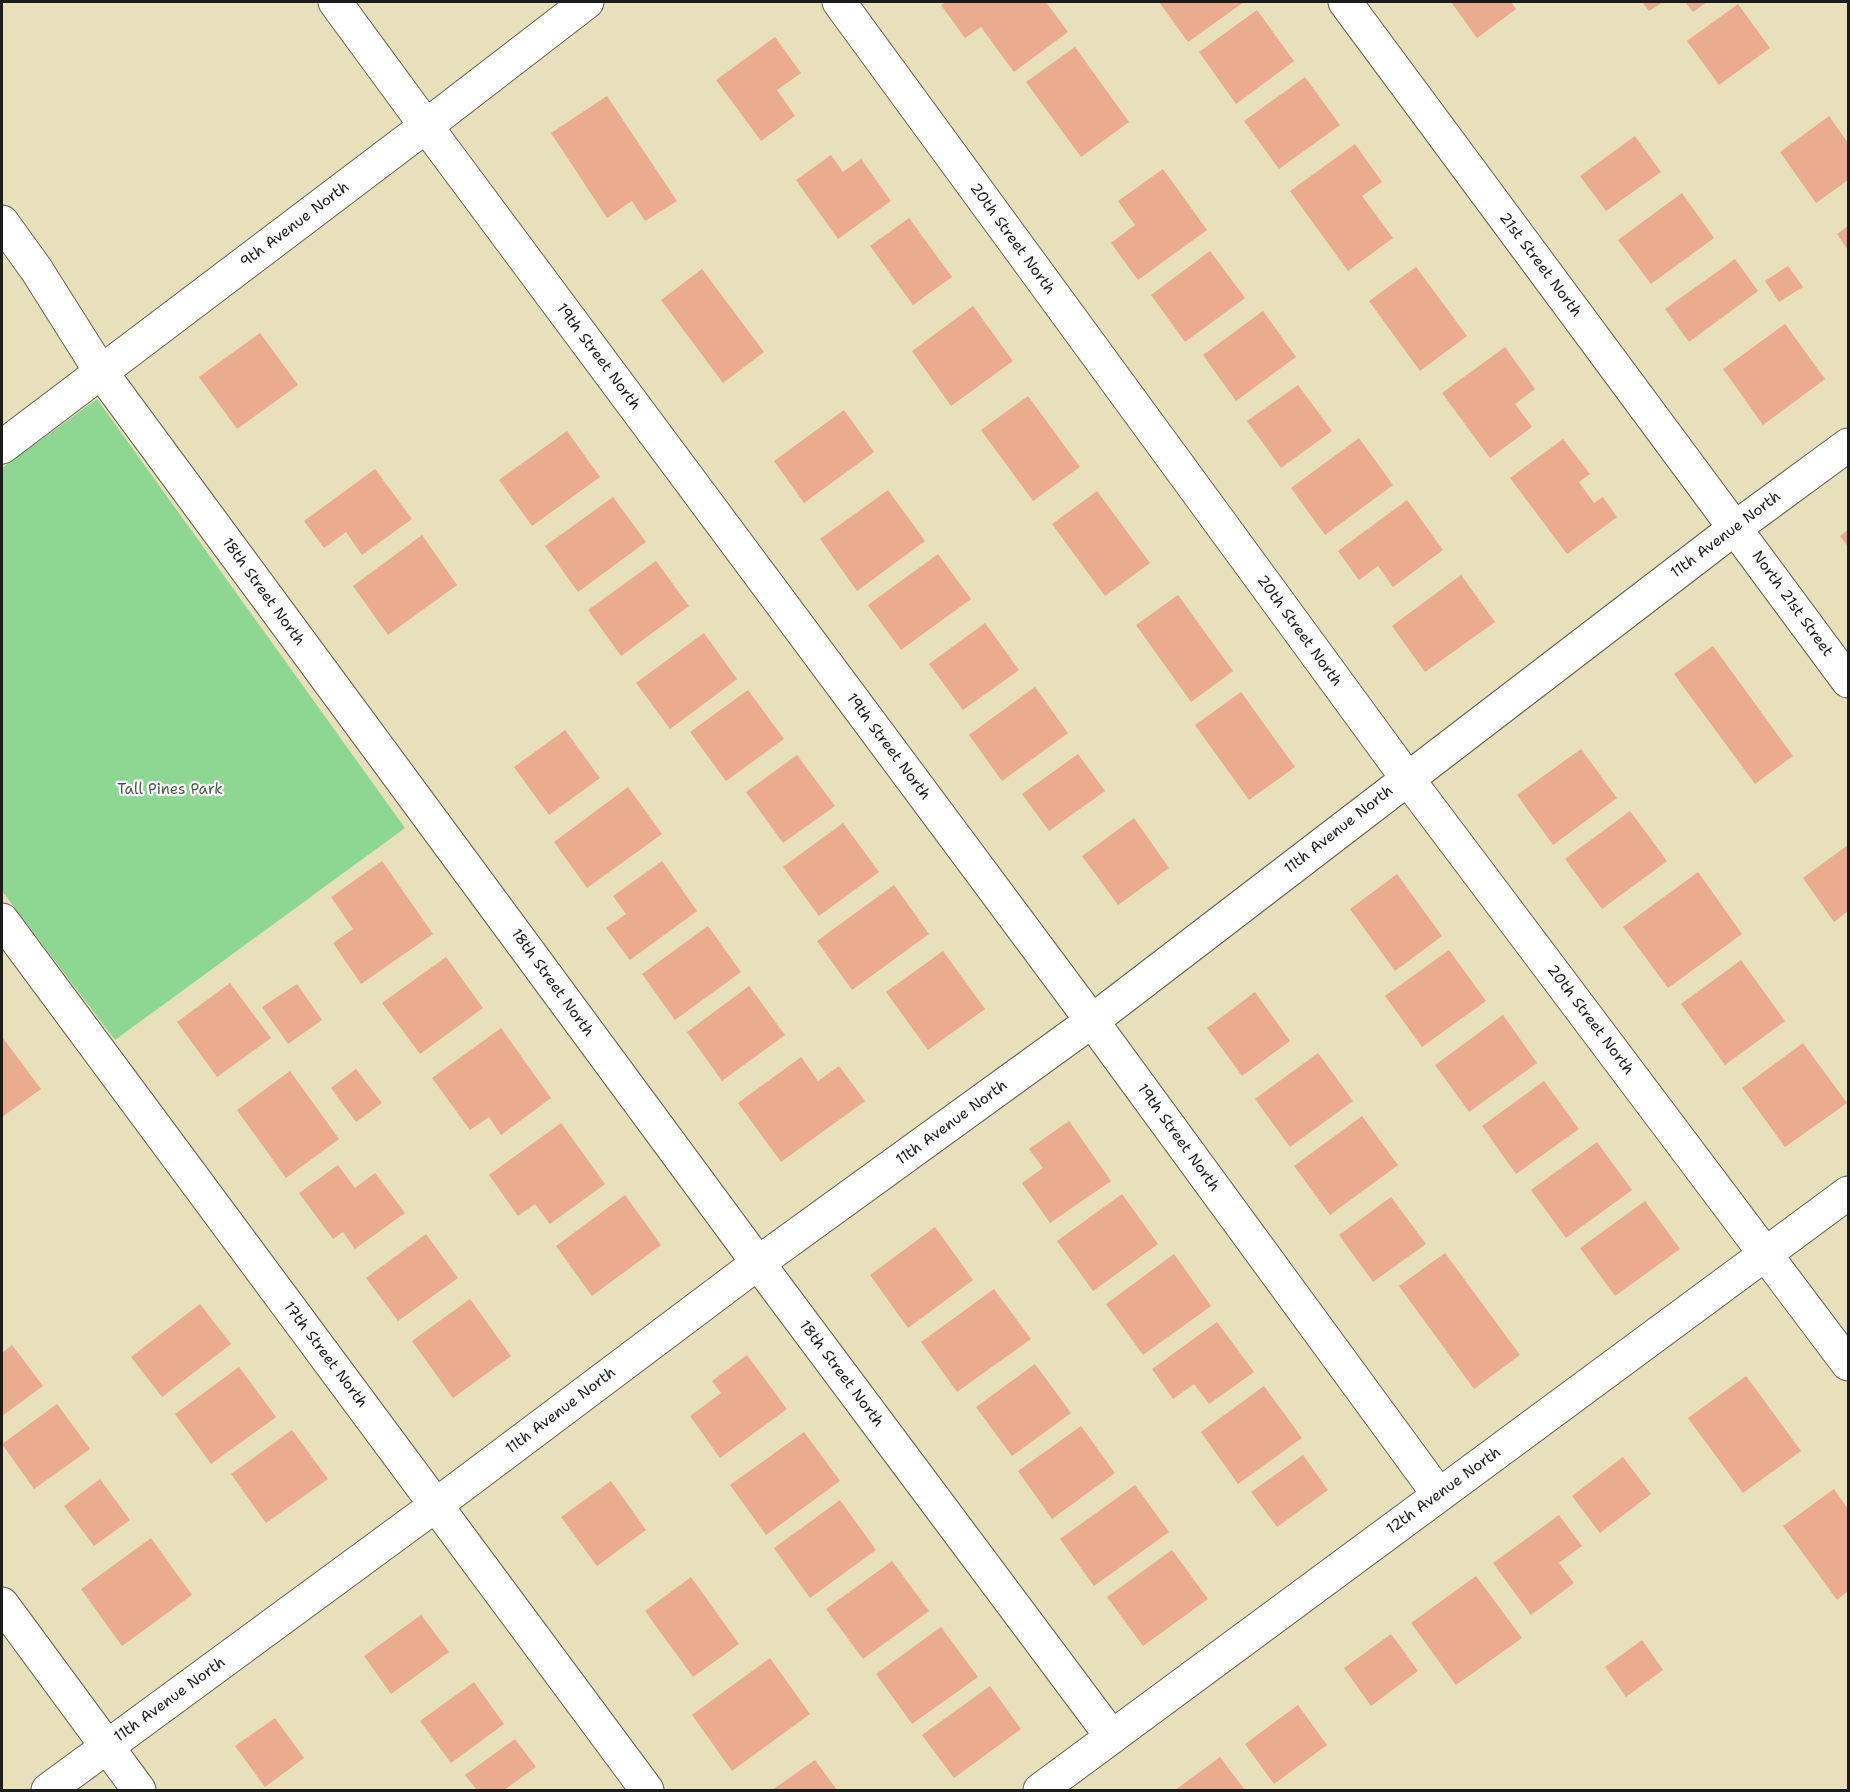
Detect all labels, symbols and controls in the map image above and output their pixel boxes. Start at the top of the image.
street label: 9th Avenue North [237,178,353,272]
street label: 20th Street North [966,180,1058,298]
street label: 21st Street North [1495,209,1585,321]
street label: 19th Street North [552,300,644,414]
street label: 11th Avenue North [1667,488,1785,582]
street label: 18th Street North [218,535,308,649]
street label: North 21st Street [1748,548,1836,660]
street label: 20th Street North [1253,572,1345,690]
street label: 19th Street North [842,690,934,804]
park label: Tall Pines Park [117,781,223,799]
street label: 11th Avenue North [1281,782,1397,878]
street label: 18th Street North [507,926,597,1040]
street label: 20th Street North [1543,961,1637,1079]
street label: 11th Avenue North [893,1077,1011,1169]
street label: 19th Street North [1133,1081,1223,1195]
street label: 17th Street North [279,1298,371,1412]
street label: 18th Street North [795,1317,887,1431]
street label: 11th Avenue North [502,1364,620,1458]
street label: 12th Avenue North [1383,1443,1505,1539]
street label: 11th Avenue North [111,1654,229,1746]

